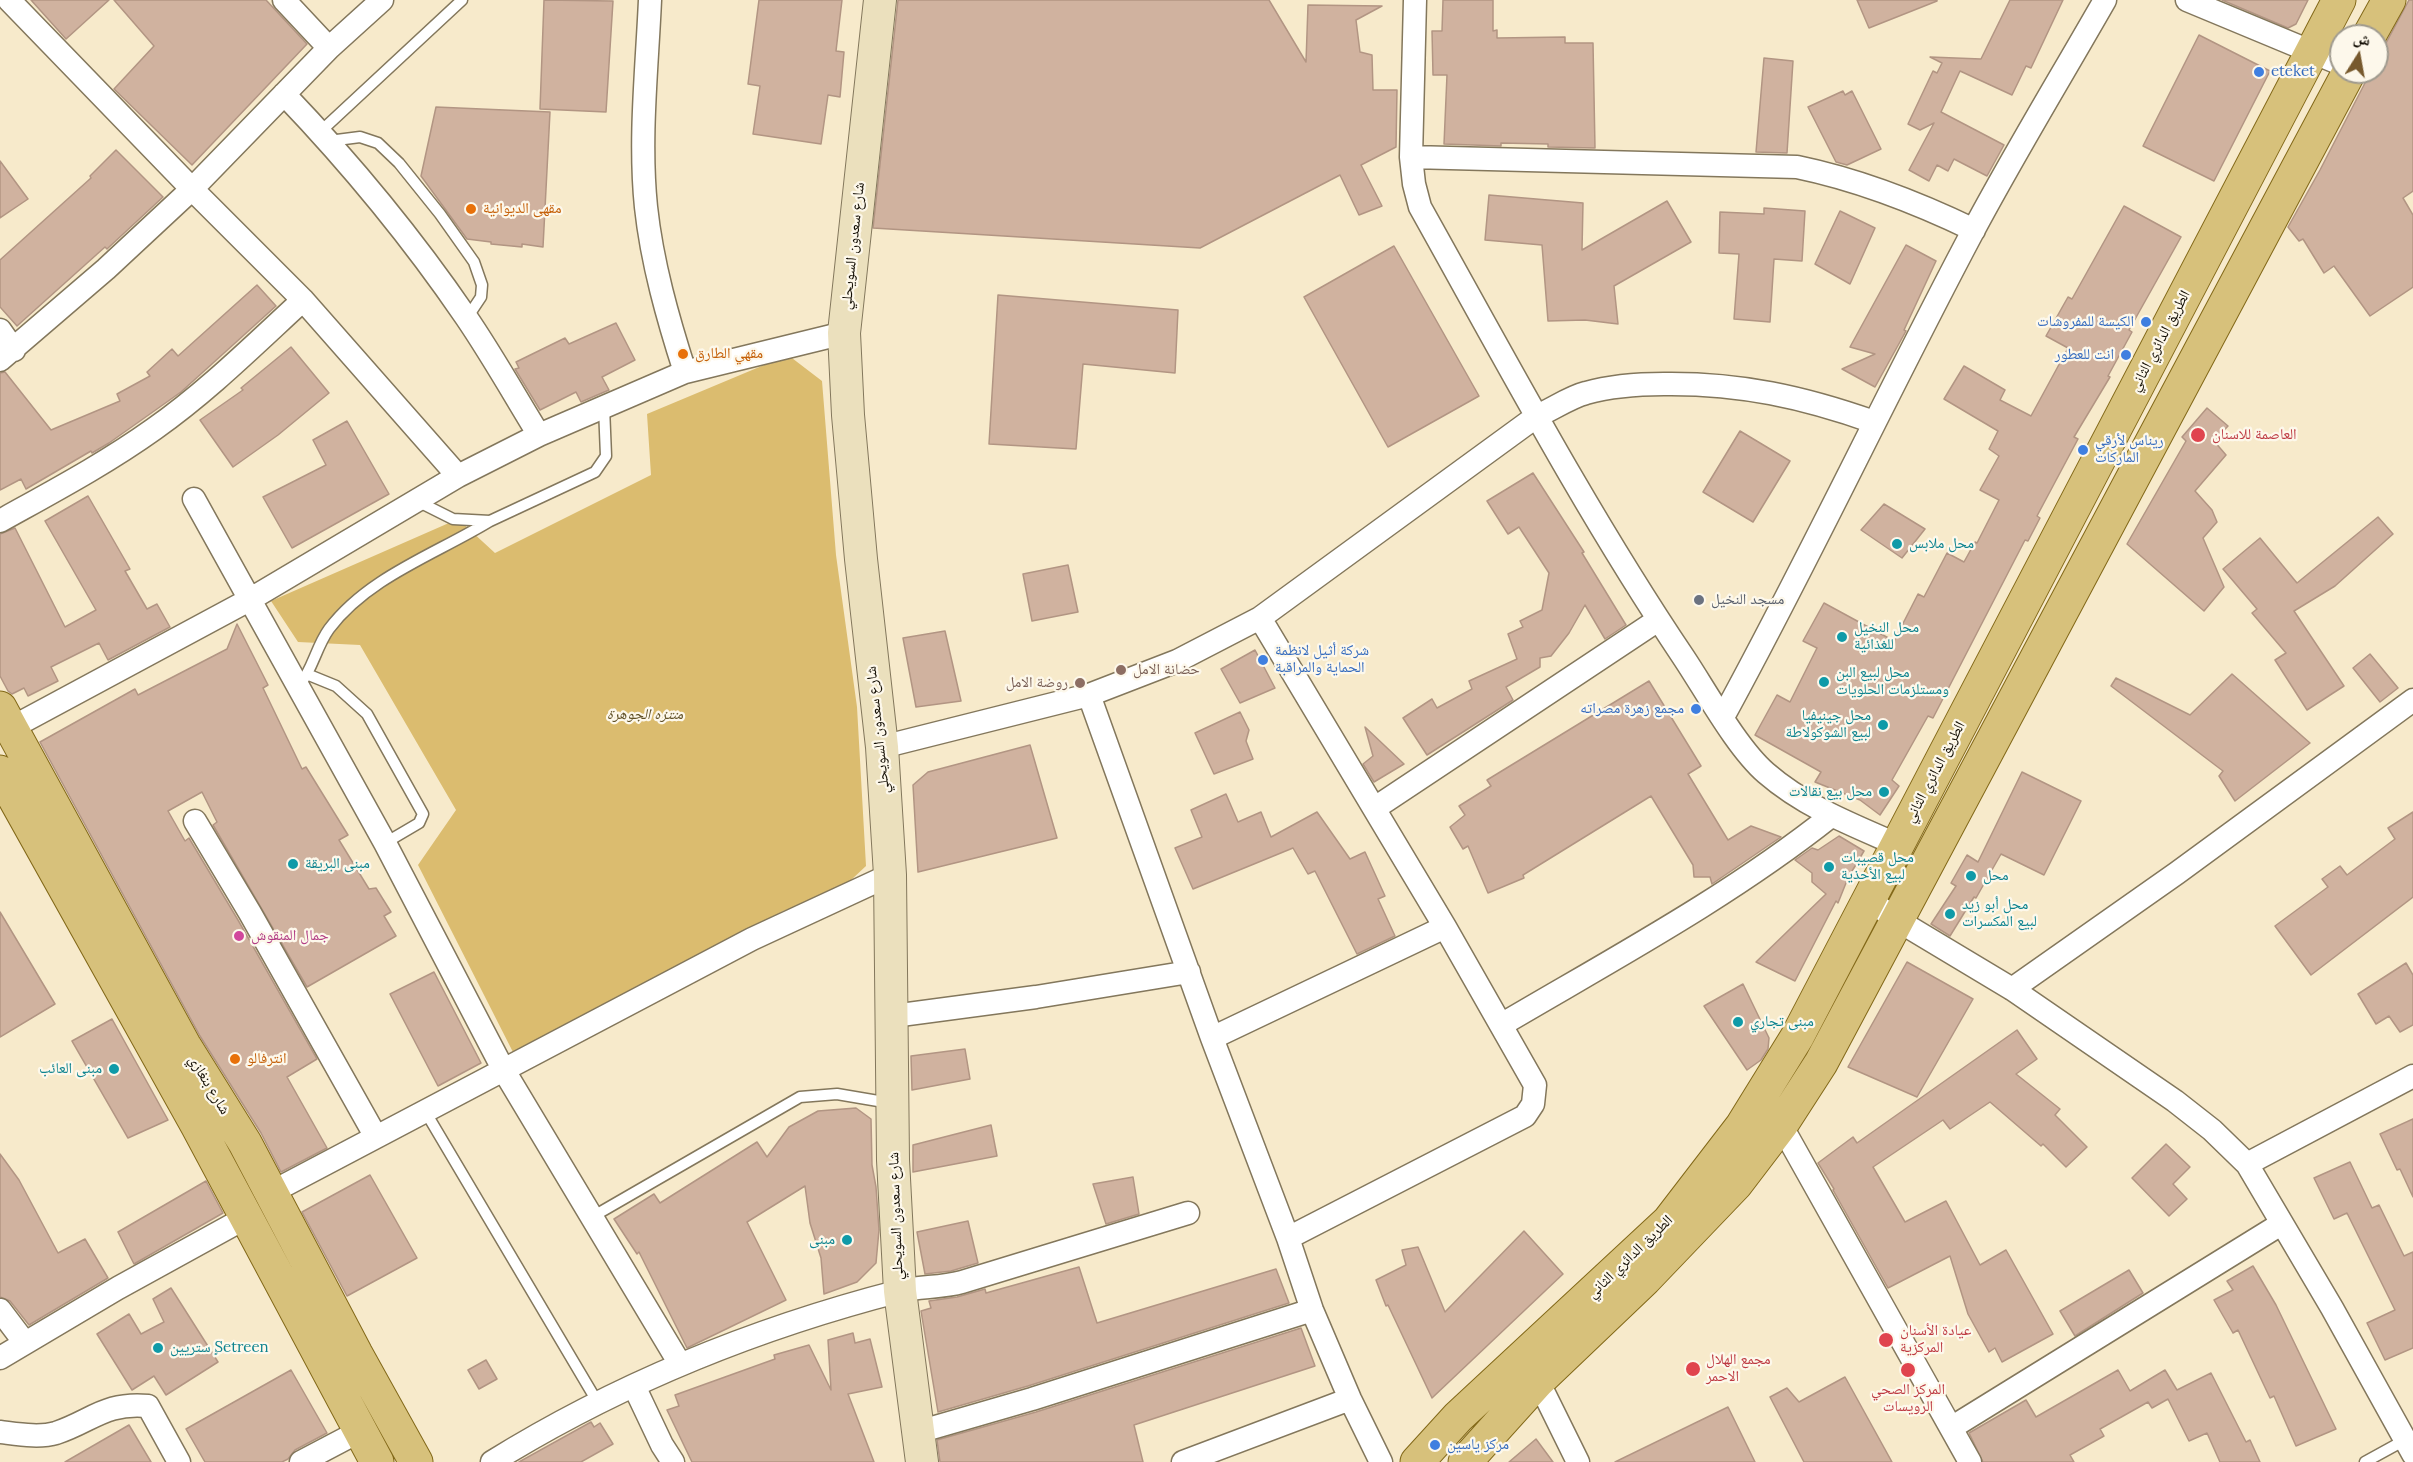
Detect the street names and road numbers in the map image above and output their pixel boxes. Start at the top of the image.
street label: شارع سعدون السويحلي [837,181,869,311]
street label: الطريق الدائري الثاني [2126,287,2194,395]
street label: شارع سعدون السويحلي [862,665,894,795]
street label: الطريق الدائري الثاني [1901,718,1969,826]
street label: شارع بنغازي [184,1052,234,1118]
street label: شارع سعدون السويحلي [885,1152,907,1280]
street label: الطريق الدائري الثاني [1583,1212,1677,1302]

